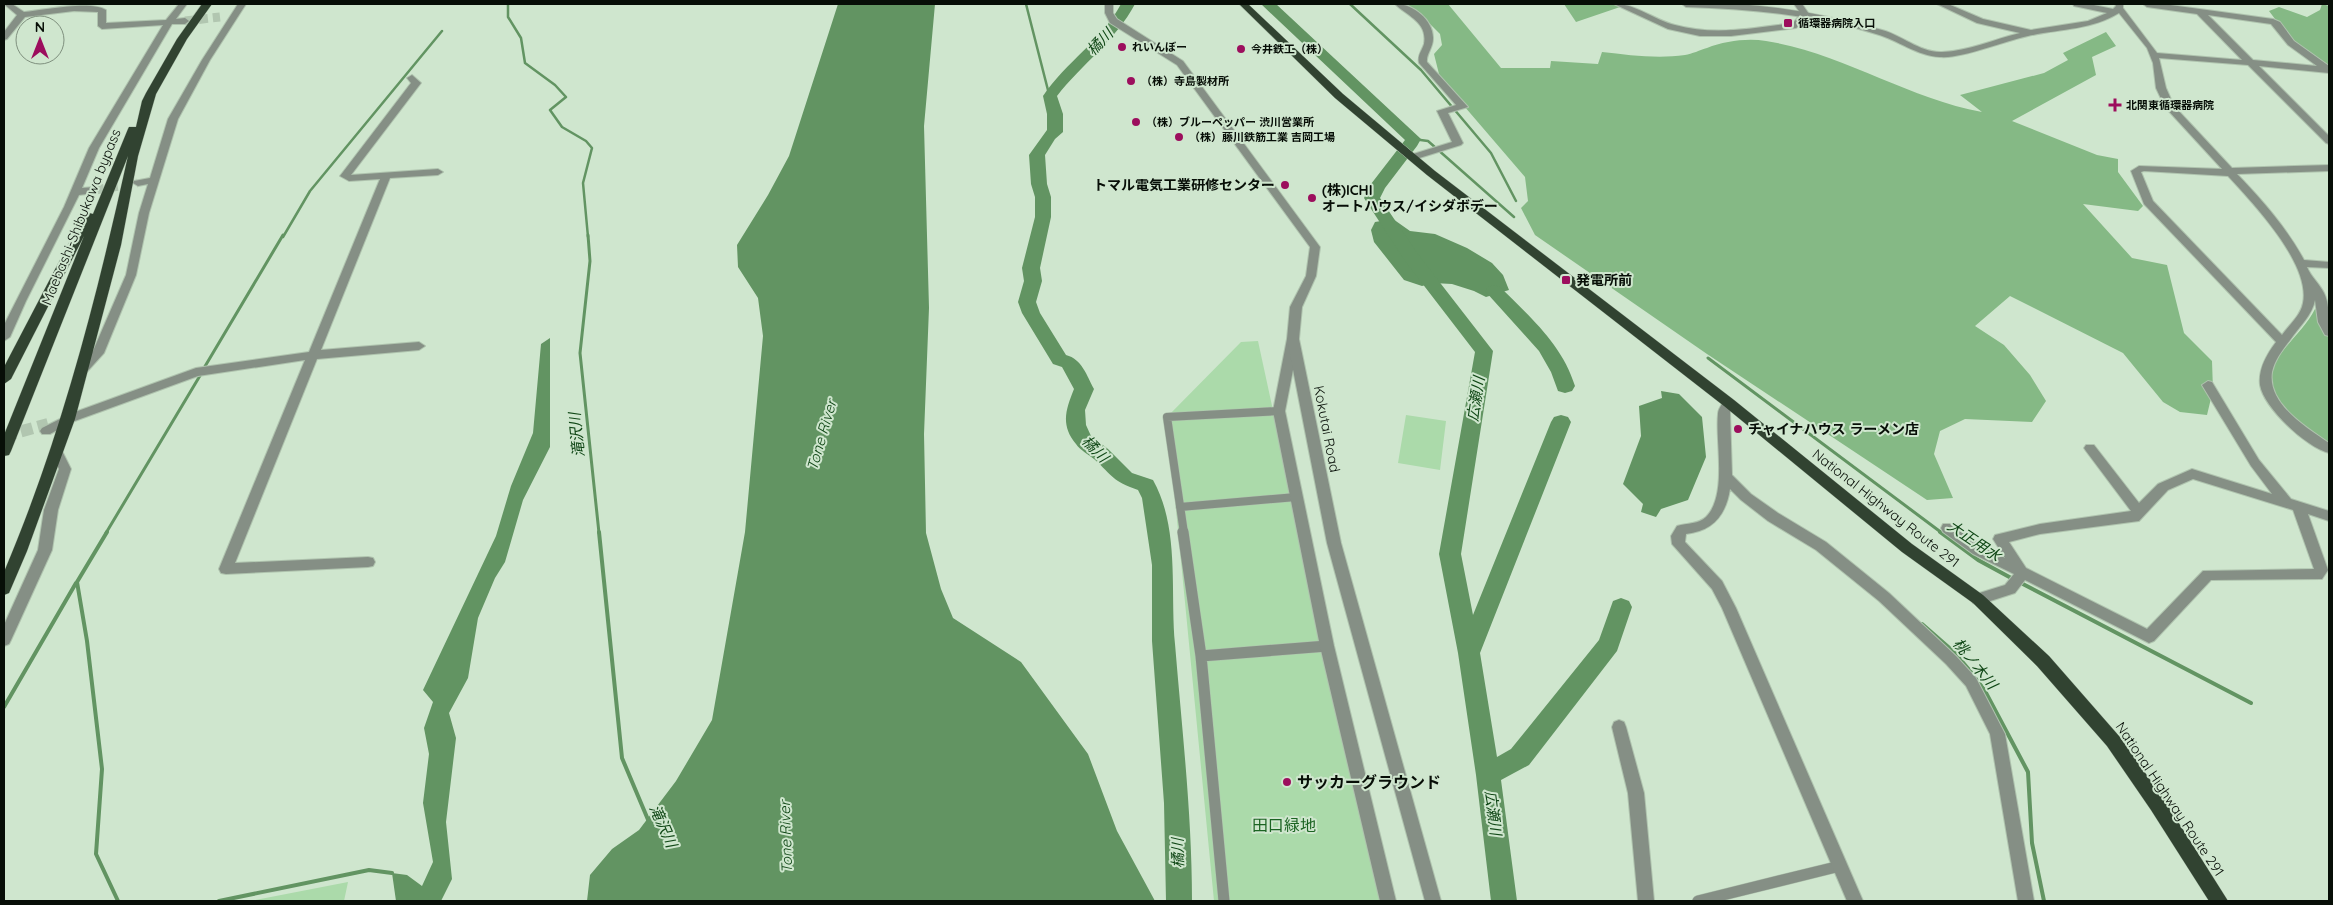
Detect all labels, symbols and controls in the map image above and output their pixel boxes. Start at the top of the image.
north arrow [15,15,65,65]
place label: 循環器病院入口 [1798,16,1875,30]
marker: 循環器病院入口 [1782,17,1794,29]
text: N [35,18,45,36]
water label: 橘川 [1082,23,1118,59]
place label: れいんぼー [1132,40,1187,54]
marker: れいんぼー [1116,41,1128,53]
place label: 今井鉄工（株） [1251,42,1328,56]
marker: 今井鉄工（株） [1235,43,1247,55]
place label: （株）寺島製材所 [1141,74,1229,88]
marker: （株）寺島製材所 [1125,75,1137,87]
marker: 北関東循環器病院 [2108,98,2122,112]
place label: 北関東循環器病院 [2126,98,2214,112]
place label: （株）ブルーペッパー 渋川営業所 [1146,115,1314,129]
marker: （株）ブルーペッパー 渋川営業所 [1130,116,1142,128]
street label: Maebashi-Shibukawa bypass [37,126,125,308]
place label: （株）藤川鉄筋工業 吉岡工場 [1189,130,1335,144]
marker: （株）藤川鉄筋工業 吉岡工場 [1173,131,1185,143]
place label: トマル電気工業研修センター [1093,176,1275,194]
marker: トマル電気工業研修センター [1279,179,1291,191]
place label: (株)ICHI オートハウス/イシダボデー [1322,181,1498,215]
marker: (株)ICHI オートハウス/イシダボデー [1306,192,1318,204]
place label: 発電所前 [1576,271,1632,289]
marker: 発電所前 [1560,274,1572,286]
water label: 広瀬川 [1463,373,1489,423]
street label: Kokutai Road [1310,384,1344,474]
water label: Tone River [802,395,841,473]
water label: 滝沢川 [564,410,588,458]
place label: チャイナハウス ラーメン店 [1748,420,1919,438]
marker: チャイナハウス ラーメン店 [1732,423,1744,435]
water label: 橘川 [1078,431,1114,467]
street label: National Highway Route 291 [1809,445,1963,571]
water label: 大正用水 [1944,516,2006,566]
water label: 桃ノ木川 [1949,634,2003,695]
street label: National Highway Route 291 [2112,718,2228,880]
place label: サッカーグラウンド [1297,772,1441,792]
marker: サッカーグラウンド [1281,776,1293,788]
water label: 広瀬川 [1481,789,1506,838]
water label: Tone River [775,798,796,874]
water label: 滝沢川 [646,801,682,852]
park label: 田口緑地 [1252,815,1316,835]
water label: 橘川 [1168,836,1187,868]

